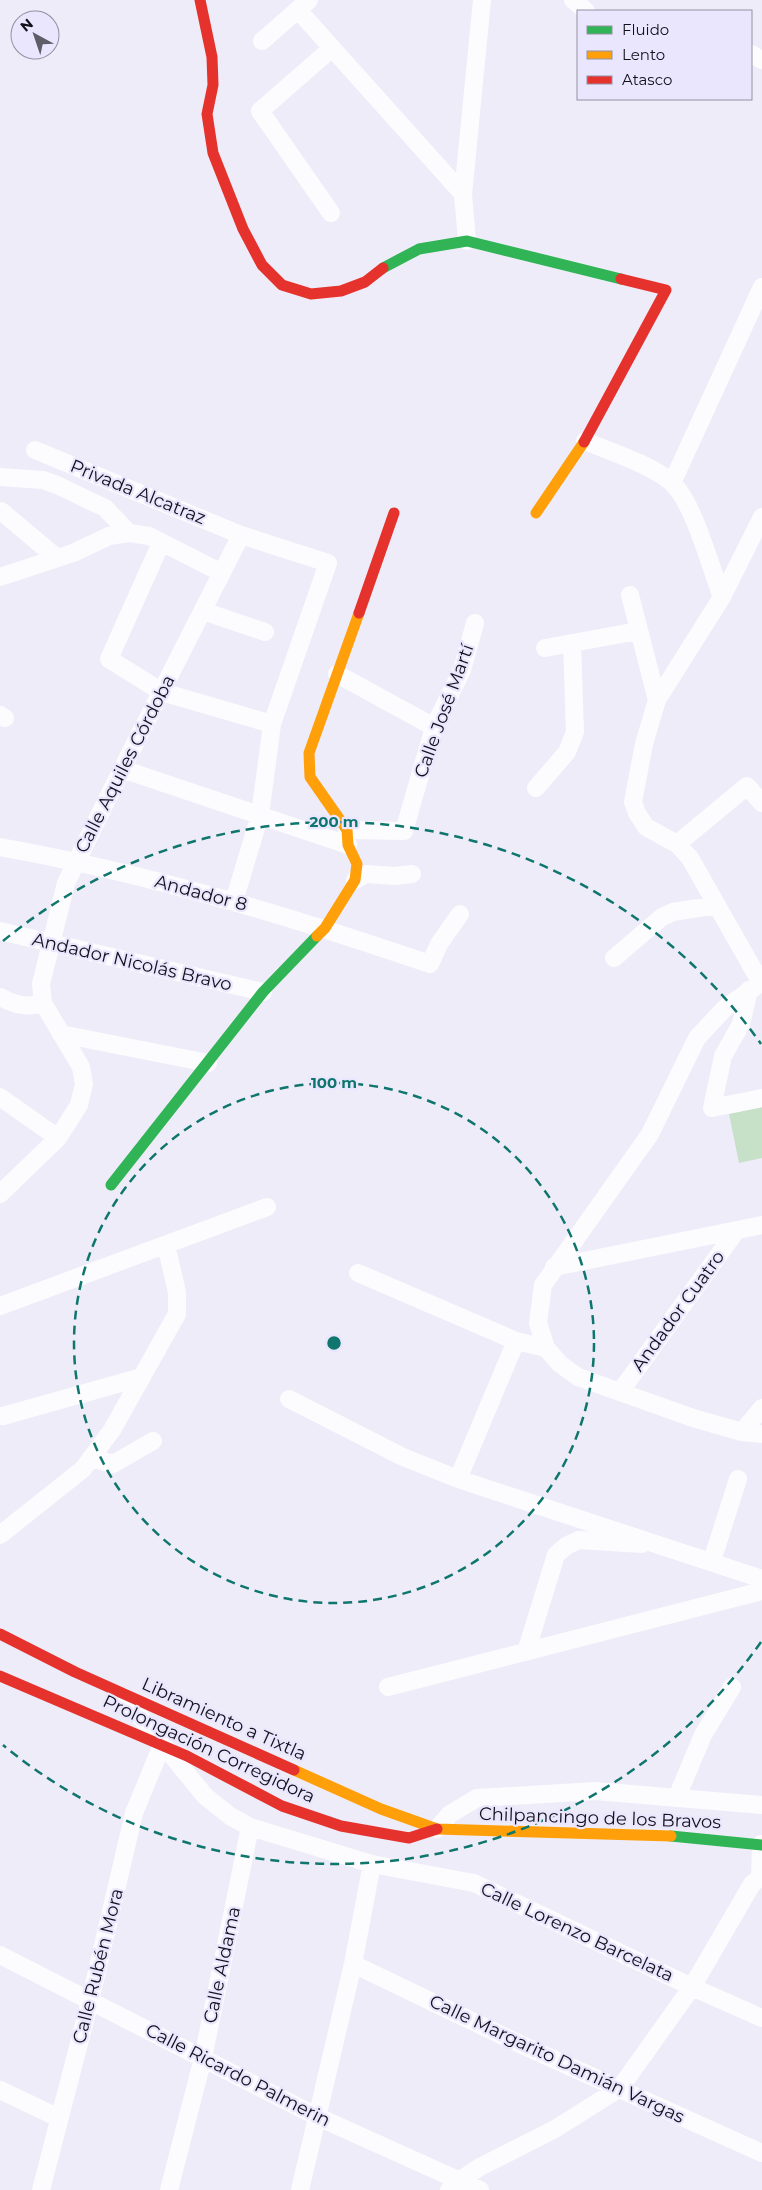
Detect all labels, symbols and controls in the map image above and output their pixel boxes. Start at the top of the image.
north arrow [10,10,60,60]
legend [577,10,752,100]
text: N [17,15,37,36]
text: Fluido [622,20,669,39]
text: Lento [622,45,665,64]
text: Atasco [622,70,672,89]
street label: Privada Alcatraz [67,455,209,529]
street label: Calle José Martí [410,640,479,781]
street label: Calle Aquiles Córdoba [71,671,179,857]
text: 200 m [309,812,359,831]
street label: Andador 8 [152,870,250,916]
street label: Andador Nicolás Bravo [30,928,234,996]
text: 100 m [311,1073,357,1092]
street label: Andador Cuatro [627,1246,729,1376]
centre of rings [325,1334,343,1352]
street label: Libramiento a Tixtla [138,1673,310,1765]
street label: Prolongación Corregidora [99,1690,319,1808]
street label: Chilpancingo de los Bravos [479,1803,722,1833]
street label: Calle Lorenzo Barcelata [477,1878,677,1986]
street label: Calle Rubén Mora [68,1886,128,2046]
street label: Calle Aldama [199,1905,245,2025]
street label: Calle Margarito Damián Vargas [426,1990,688,2128]
street label: Calle Ricardo Palmerin [142,2019,334,2131]

